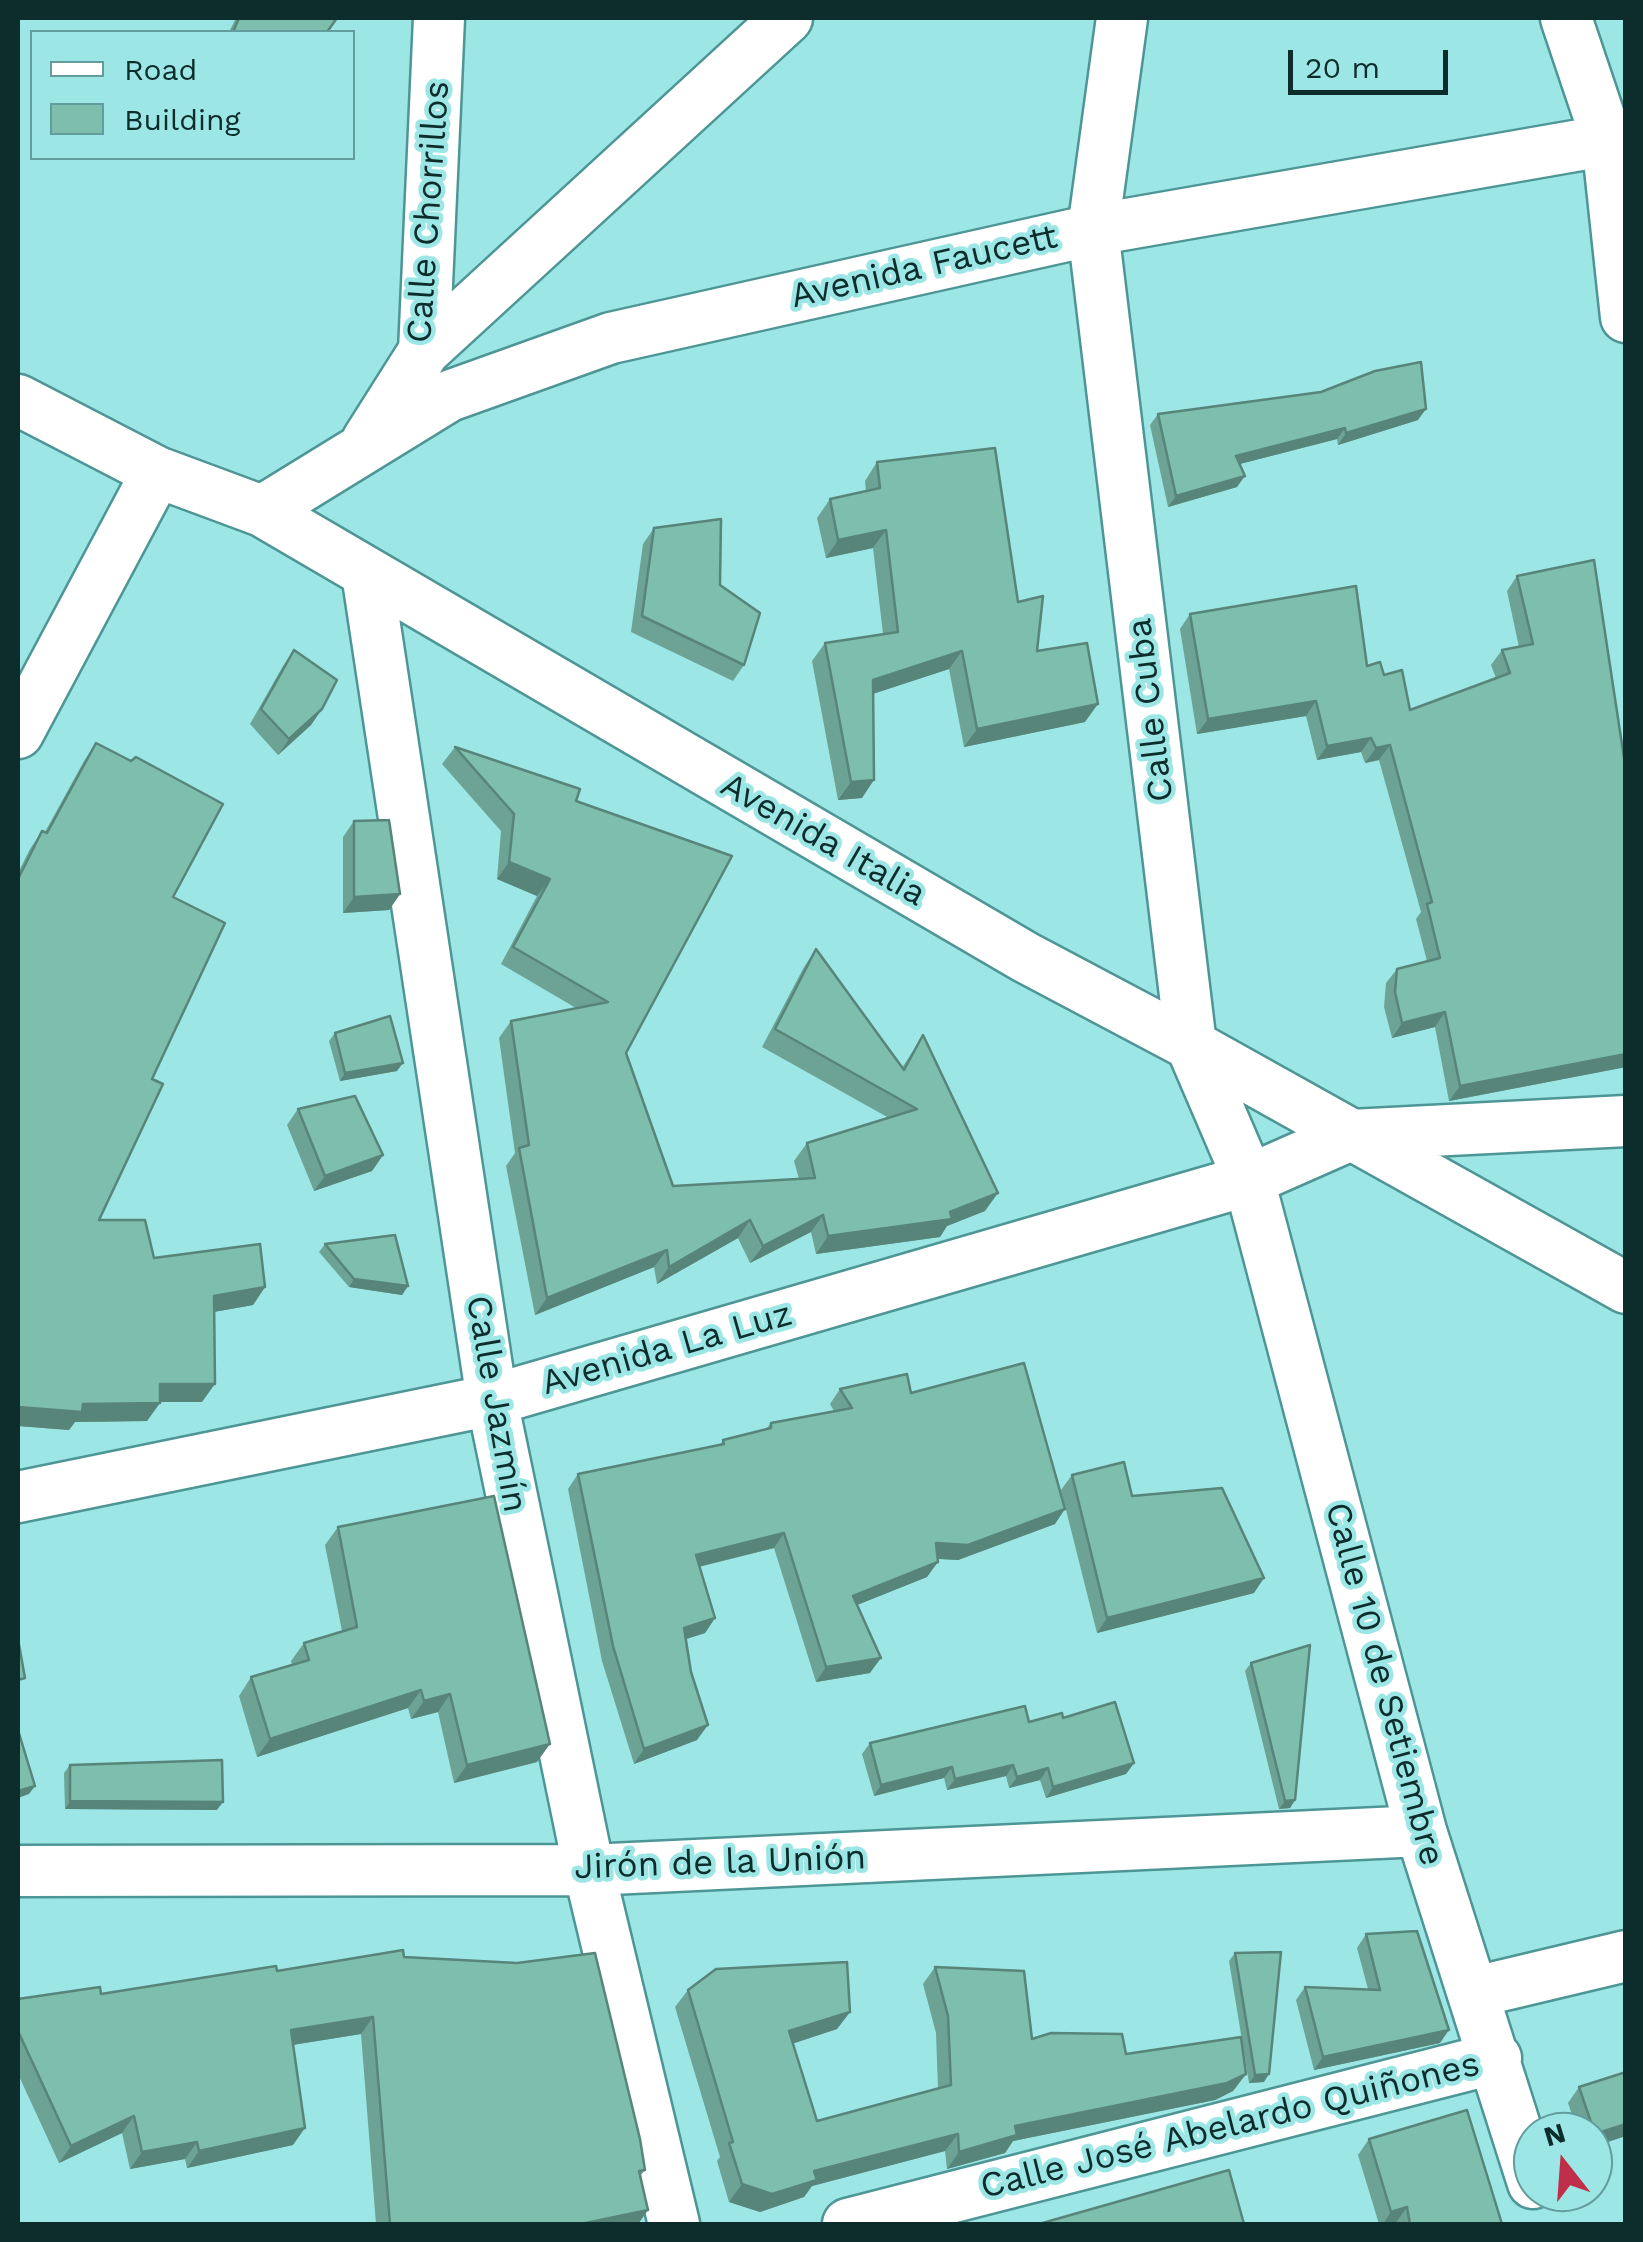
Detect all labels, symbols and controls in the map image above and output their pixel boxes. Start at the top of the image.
legend [30,30,355,160]
scale bar [1293,30,1453,92]
text: 20 m [1305,50,1380,85]
text: Road [124,52,197,87]
street label: Calle Chorrillos [399,79,459,345]
text: Building [124,102,241,137]
street label: Avenida Faucett [787,216,1061,318]
street label: Calle Cuba [1119,616,1183,804]
street label: Avenida Italia [713,764,933,916]
street label: Calle Jazmín [456,1292,536,1516]
street label: Avenida La Luz [537,1293,797,1405]
street label: Calle 10 de Setiembre [1315,1498,1453,1870]
street label: Jirón de la Unión [573,1837,867,1889]
street label: Calle José Abelardo Quiñones [976,2044,1484,2208]
north arrow [1513,2112,1613,2212]
text: N [1540,2116,1569,2154]

